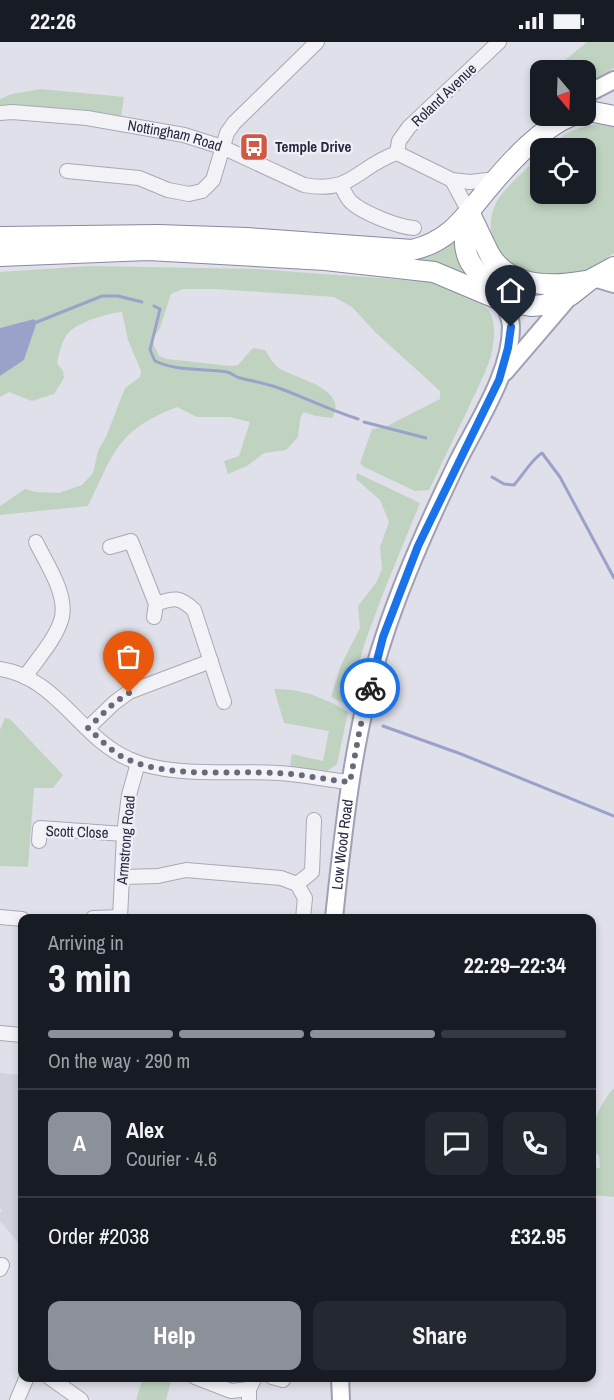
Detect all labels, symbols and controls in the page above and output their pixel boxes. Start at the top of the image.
text: 22:26 [30,6,76,36]
street label: Roland Avenue [406,58,481,131]
north arrow [530,60,596,126]
map controls [530,60,596,204]
street label: Nottingham Road [126,114,225,156]
bus stop icon: Temple Drive [238,131,270,163]
place label: Temple Drive [275,136,352,157]
button: locate [530,138,596,204]
pin [485,265,536,327]
icon: home [494,274,527,307]
pin [103,631,154,693]
icon: bag [112,640,145,673]
courier [340,658,400,718]
icon: bike [354,672,387,705]
street label: Armstrong Road [111,794,140,886]
street label: Low Wood Road [326,798,358,891]
street label: Scott Close [45,820,109,843]
text: Arriving in [48,929,124,956]
text: 22:29–22:34 [464,950,566,980]
text: 3 min [48,952,132,1004]
text: On the way · 290 m [48,1047,190,1074]
button: chat [425,1112,488,1175]
button: phone [503,1112,566,1175]
text: Alex [126,1115,164,1145]
text: A [73,1128,86,1158]
text: Courier · 4.6 [126,1145,217,1172]
text: Order #2038 [48,1221,149,1251]
text: £32.95 [511,1221,566,1251]
button: Help [48,1301,301,1370]
button: Share [313,1301,566,1370]

